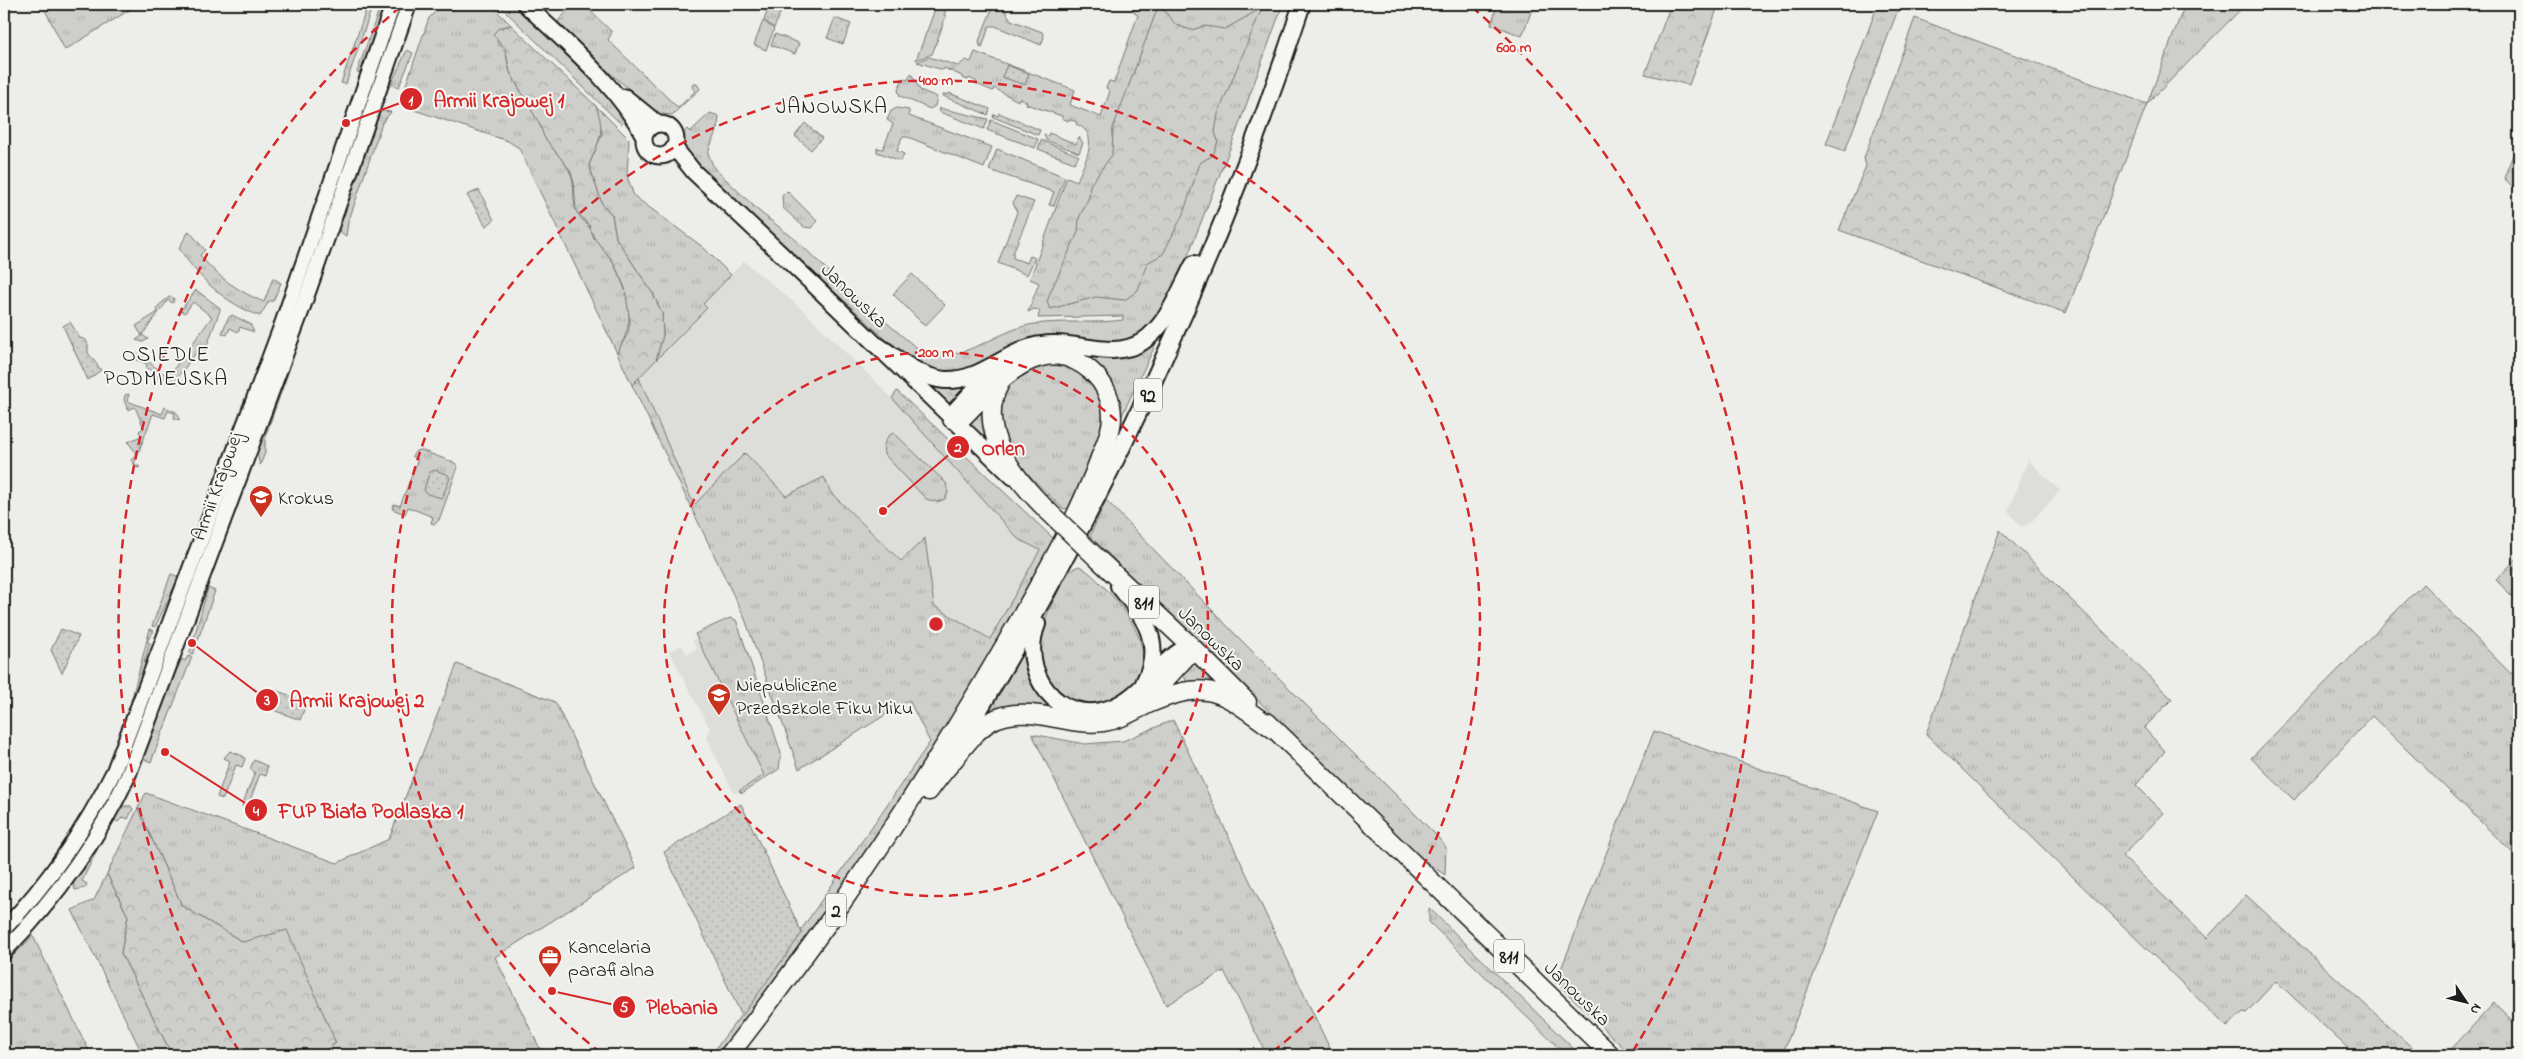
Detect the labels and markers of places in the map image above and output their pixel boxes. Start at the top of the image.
callout: Armii Krajowej 1 [398,81,574,117]
callout: Orlen [946,429,1034,465]
school or university icon: Krokus [248,484,274,518]
place label: Krokus [278,485,334,514]
centre of rings [927,615,945,633]
place label: Niepubliczne Przedszkole Fiku Miku [736,672,913,724]
callout: Armii Krajowej 2 [255,682,434,718]
school or university icon: Niepubliczne Przedszkole Fiku Miku [706,682,732,716]
callout: FUP Biała Podlaska 1 [243,792,473,828]
place label: Kancelaria parafialna [568,934,654,986]
office icon: Kancelaria parafialna [537,944,563,978]
callout: Plebania [611,989,728,1025]

